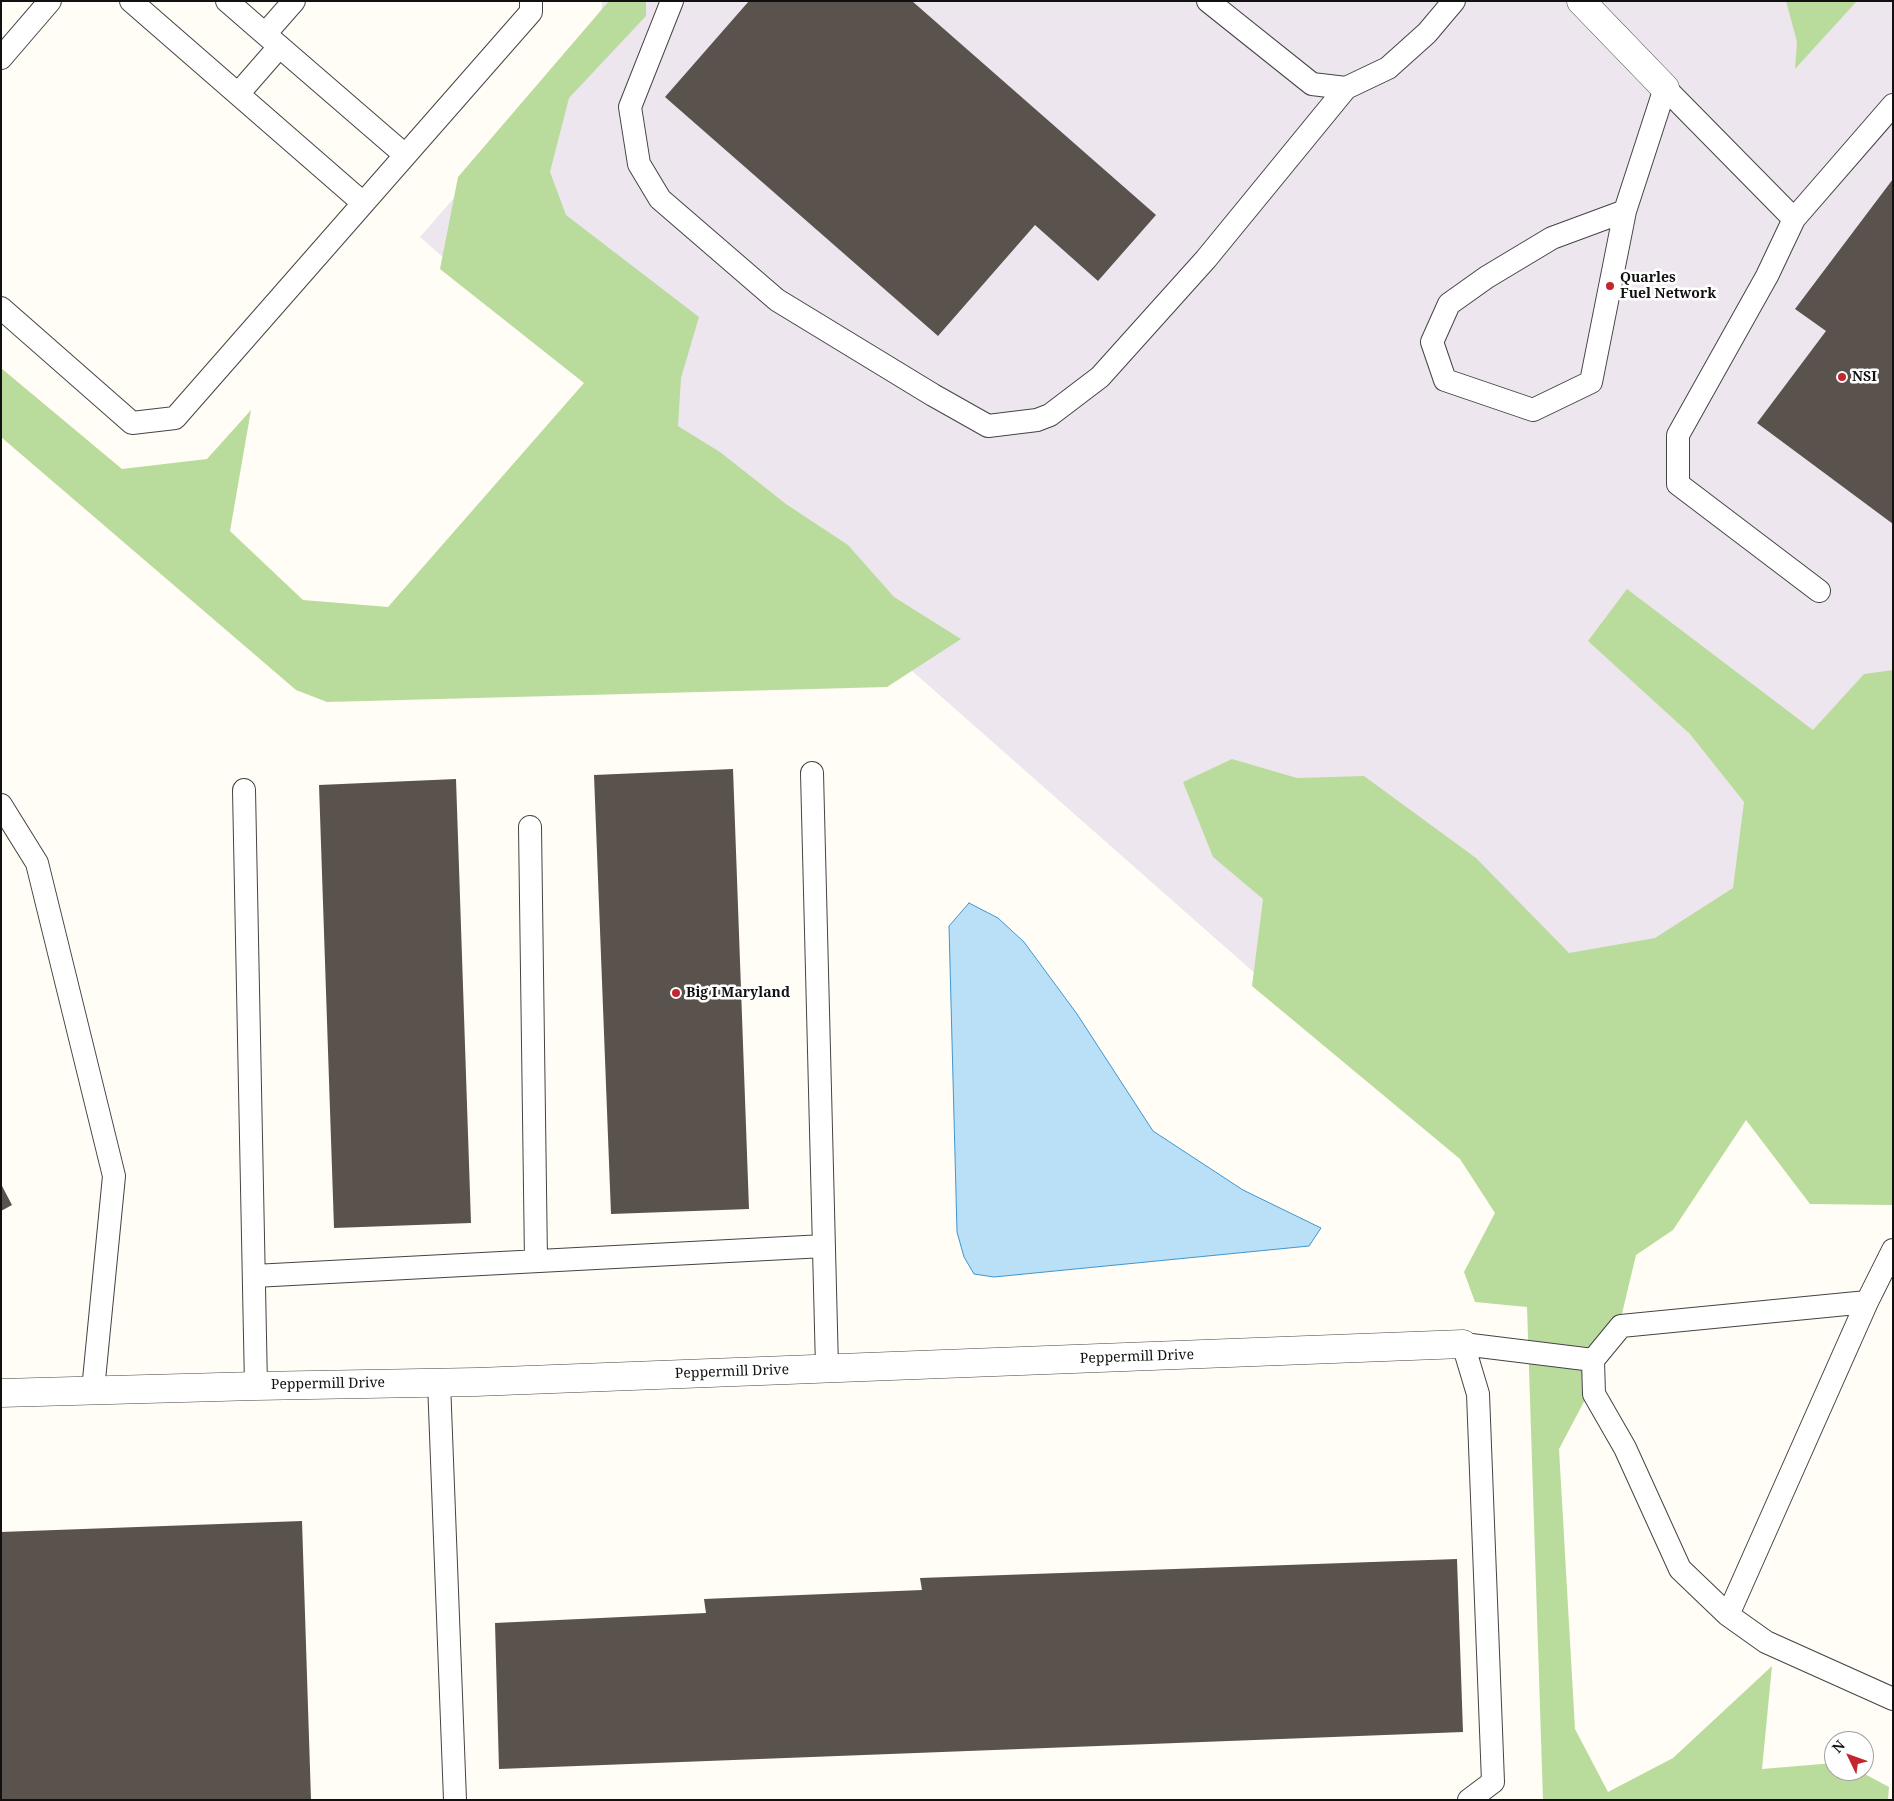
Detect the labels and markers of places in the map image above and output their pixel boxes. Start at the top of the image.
place label: Quarles Fuel Network [1620,270,1716,302]
marker: Quarles Fuel Network [1604,280,1616,292]
place label: NSI [1852,369,1877,385]
marker: NSI [1836,371,1848,383]
place label: Big I Maryland [686,985,790,1001]
marker: Big I Maryland [670,987,682,999]

